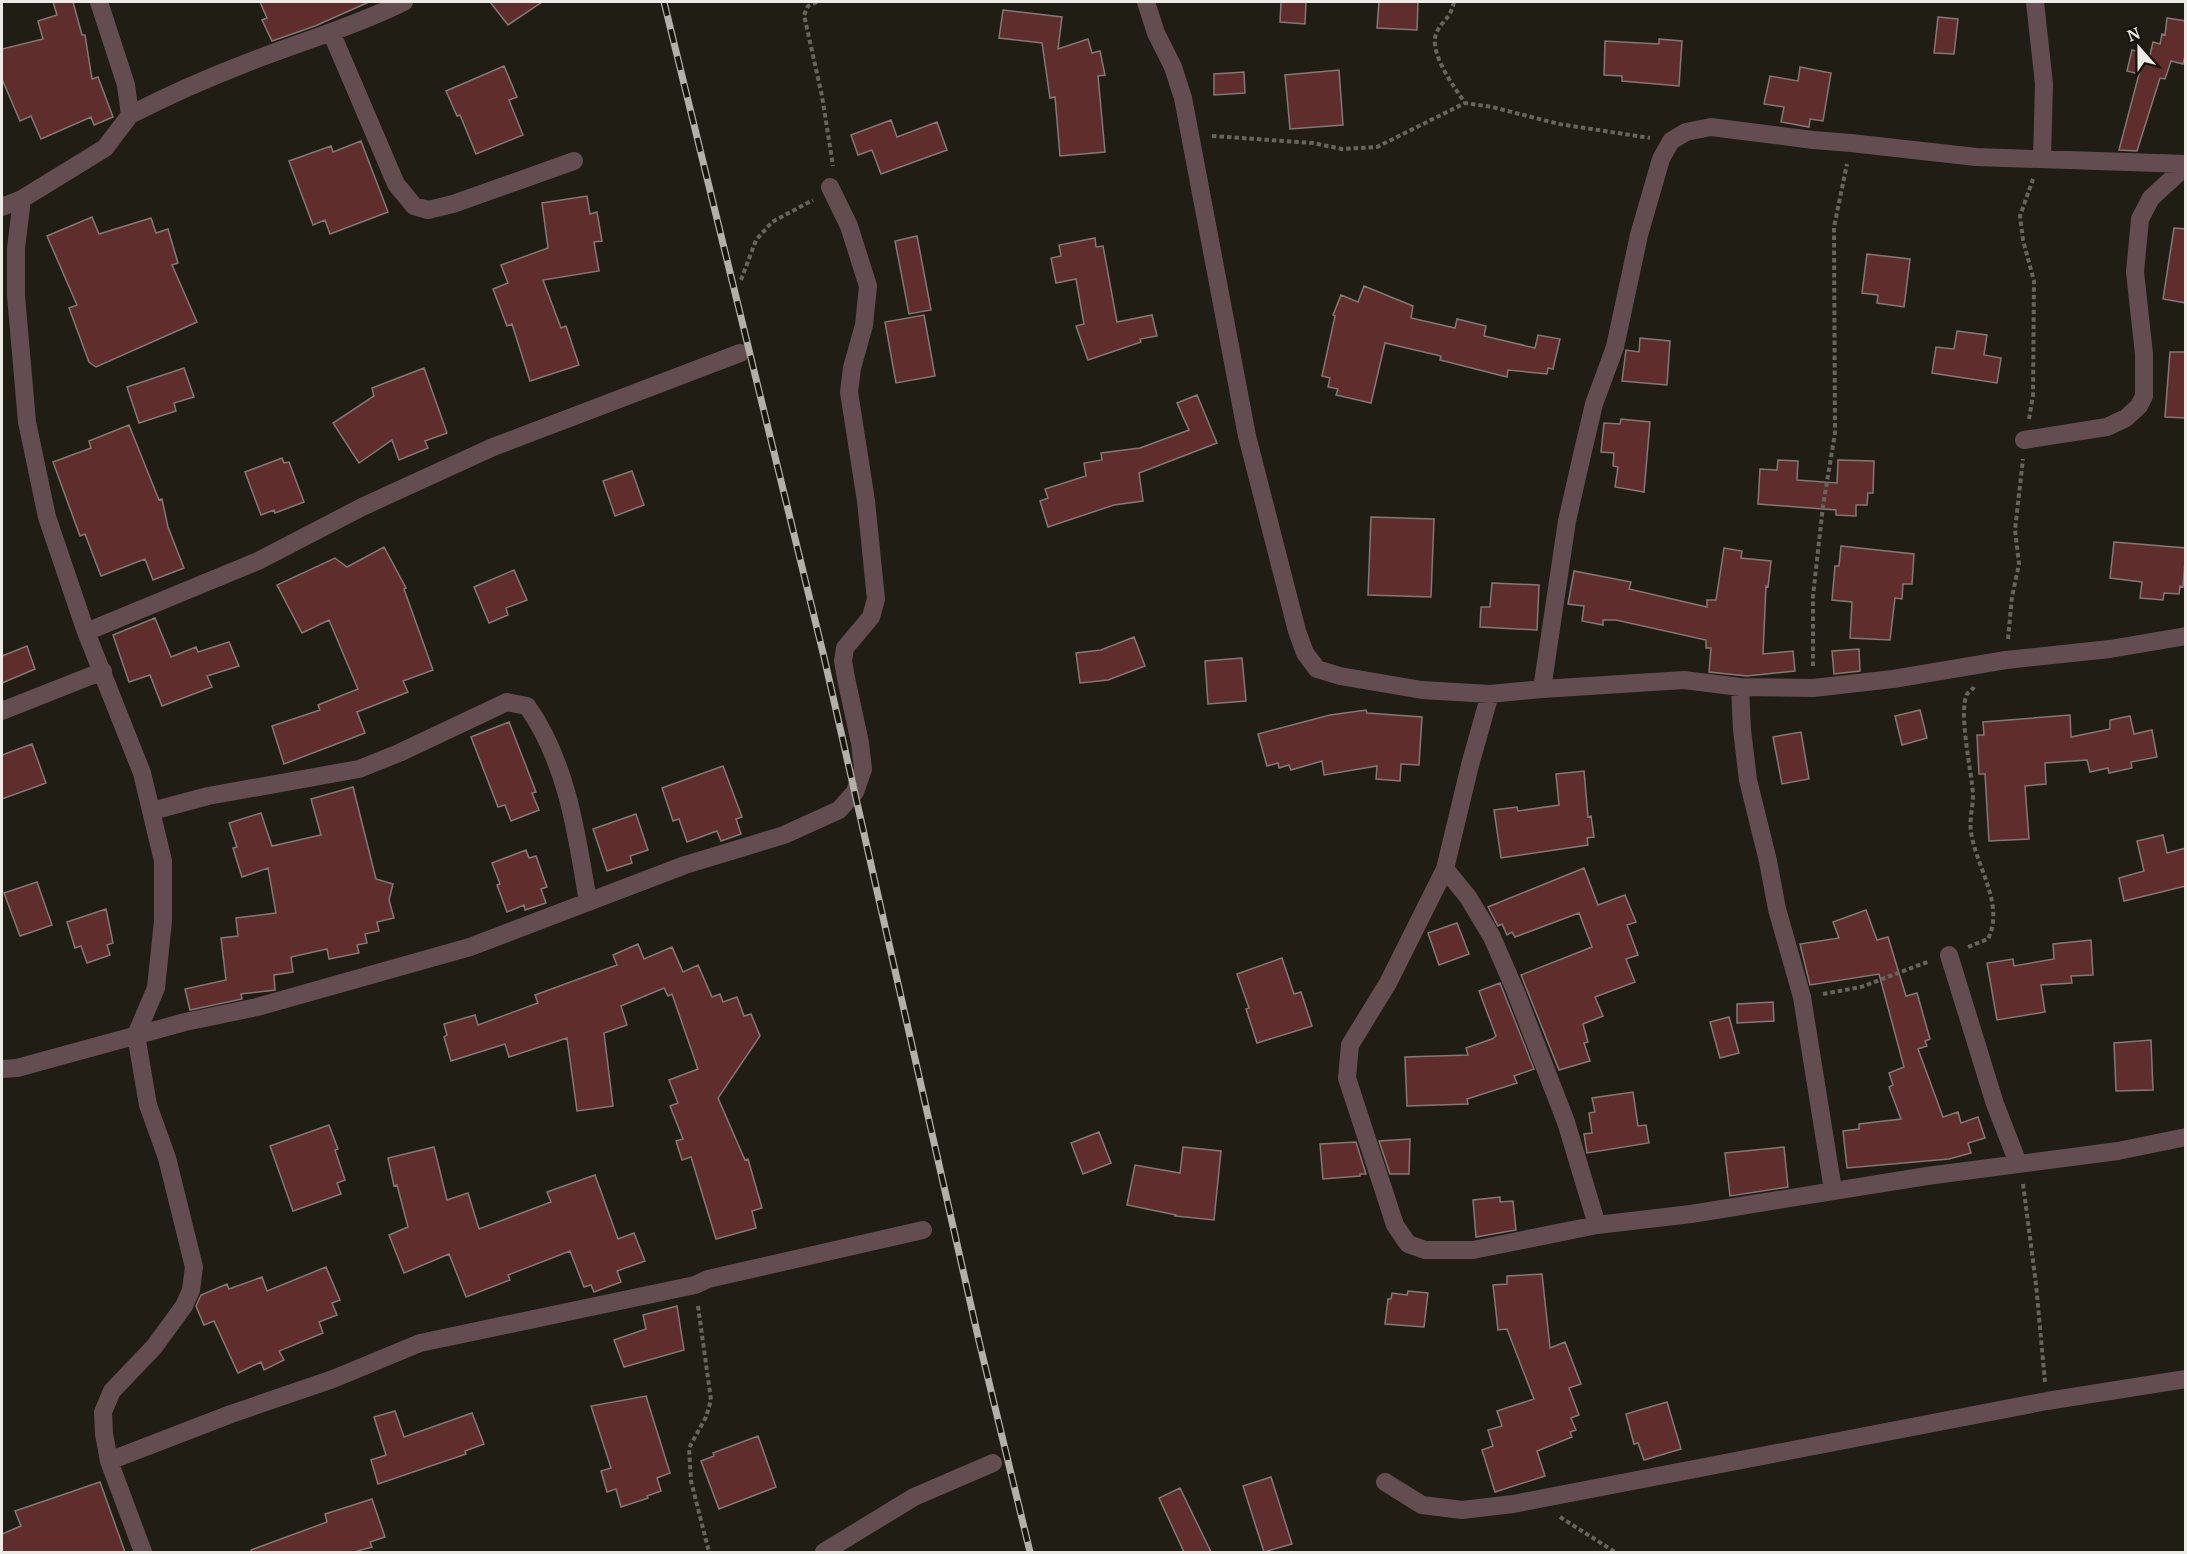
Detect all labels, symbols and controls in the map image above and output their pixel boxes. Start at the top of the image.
north arrow [2109,18,2169,78]
text: N [2124,22,2143,46]

